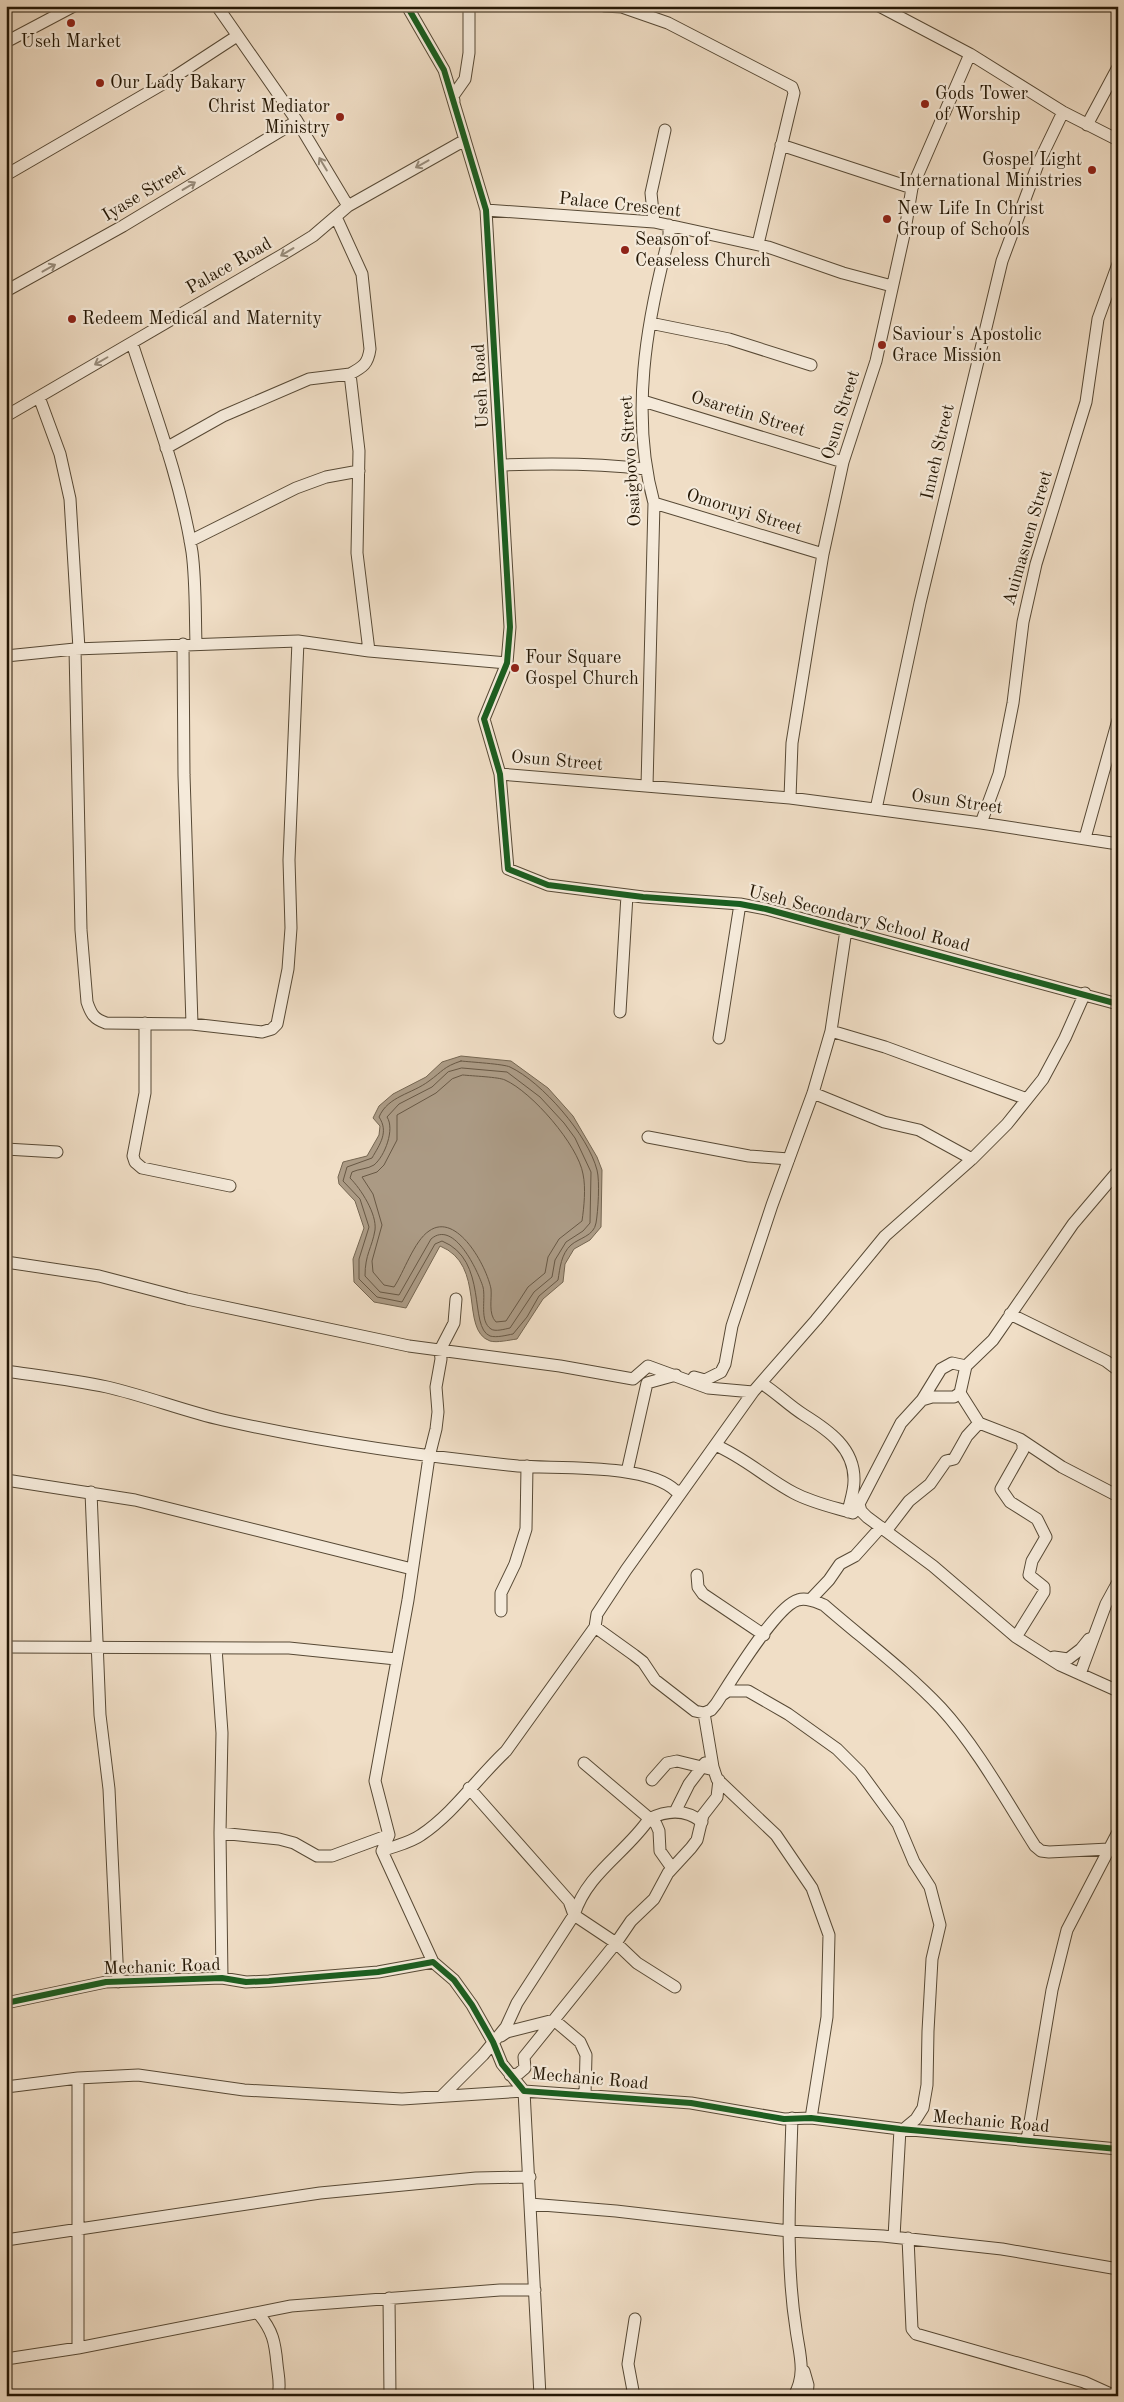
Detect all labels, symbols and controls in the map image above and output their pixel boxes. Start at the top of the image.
marker: Useh Market [65,17,77,29]
place label: Useh Market [21,33,121,51]
place label: Our Lady Bakary [110,74,247,92]
marker: Our Lady Bakary [94,77,106,89]
place label: Gods Tower of Worship [935,85,1029,124]
place label: Christ Mediator Ministry [208,98,331,137]
marker: Gods Tower of Worship [919,98,931,110]
marker: Christ Mediator Ministry [334,111,346,123]
place label: Gospel Light International Ministries [899,151,1082,190]
one-way arrow [317,157,327,171]
one-way arrow [415,159,430,169]
street label: Iyase Street [99,161,189,225]
marker: Gospel Light International Ministries [1086,164,1098,176]
one-way arrow [182,181,196,191]
street label: Palace Crescent [558,190,682,220]
place label: New Life In Christ Group of Schools [897,200,1044,239]
marker: New Life In Christ Group of Schools [881,213,893,225]
place label: Season of Ceaseless Church [635,231,771,270]
street label: Palace Road [183,234,275,298]
marker: Season of Ceaseless Church [619,244,631,256]
one-way arrow [280,248,294,258]
one-way arrow [41,262,55,272]
place label: Redeem Medical and Maternity [82,310,323,328]
marker: Redeem Medical and Maternity [66,313,78,325]
place label: Saviour's Apostolic Grace Mission [892,326,1042,365]
marker: Saviour's Apostolic Grace Mission [876,339,888,351]
street label: Useh Road [470,343,492,429]
one-way arrow [95,356,109,366]
street label: Osun Street [819,368,863,462]
street label: Osaretin Street [689,388,807,440]
street label: Osaigbovo Street [617,395,645,527]
street label: Inneh Street [918,403,958,501]
street label: Auimasuen Street [1000,468,1056,608]
street label: Omoruyi Street [684,486,804,538]
place label: Four Square Gospel Church [525,649,639,688]
marker: Four Square Gospel Church [509,662,521,674]
street label: Osun Street [510,748,604,774]
street label: Osun Street [910,787,1004,817]
street label: Useh Secondary School Road [746,883,972,955]
street label: Mechanic Road [103,1956,221,1978]
street label: Mechanic Road [531,2065,649,2093]
street label: Mechanic Road [932,2108,1050,2136]

